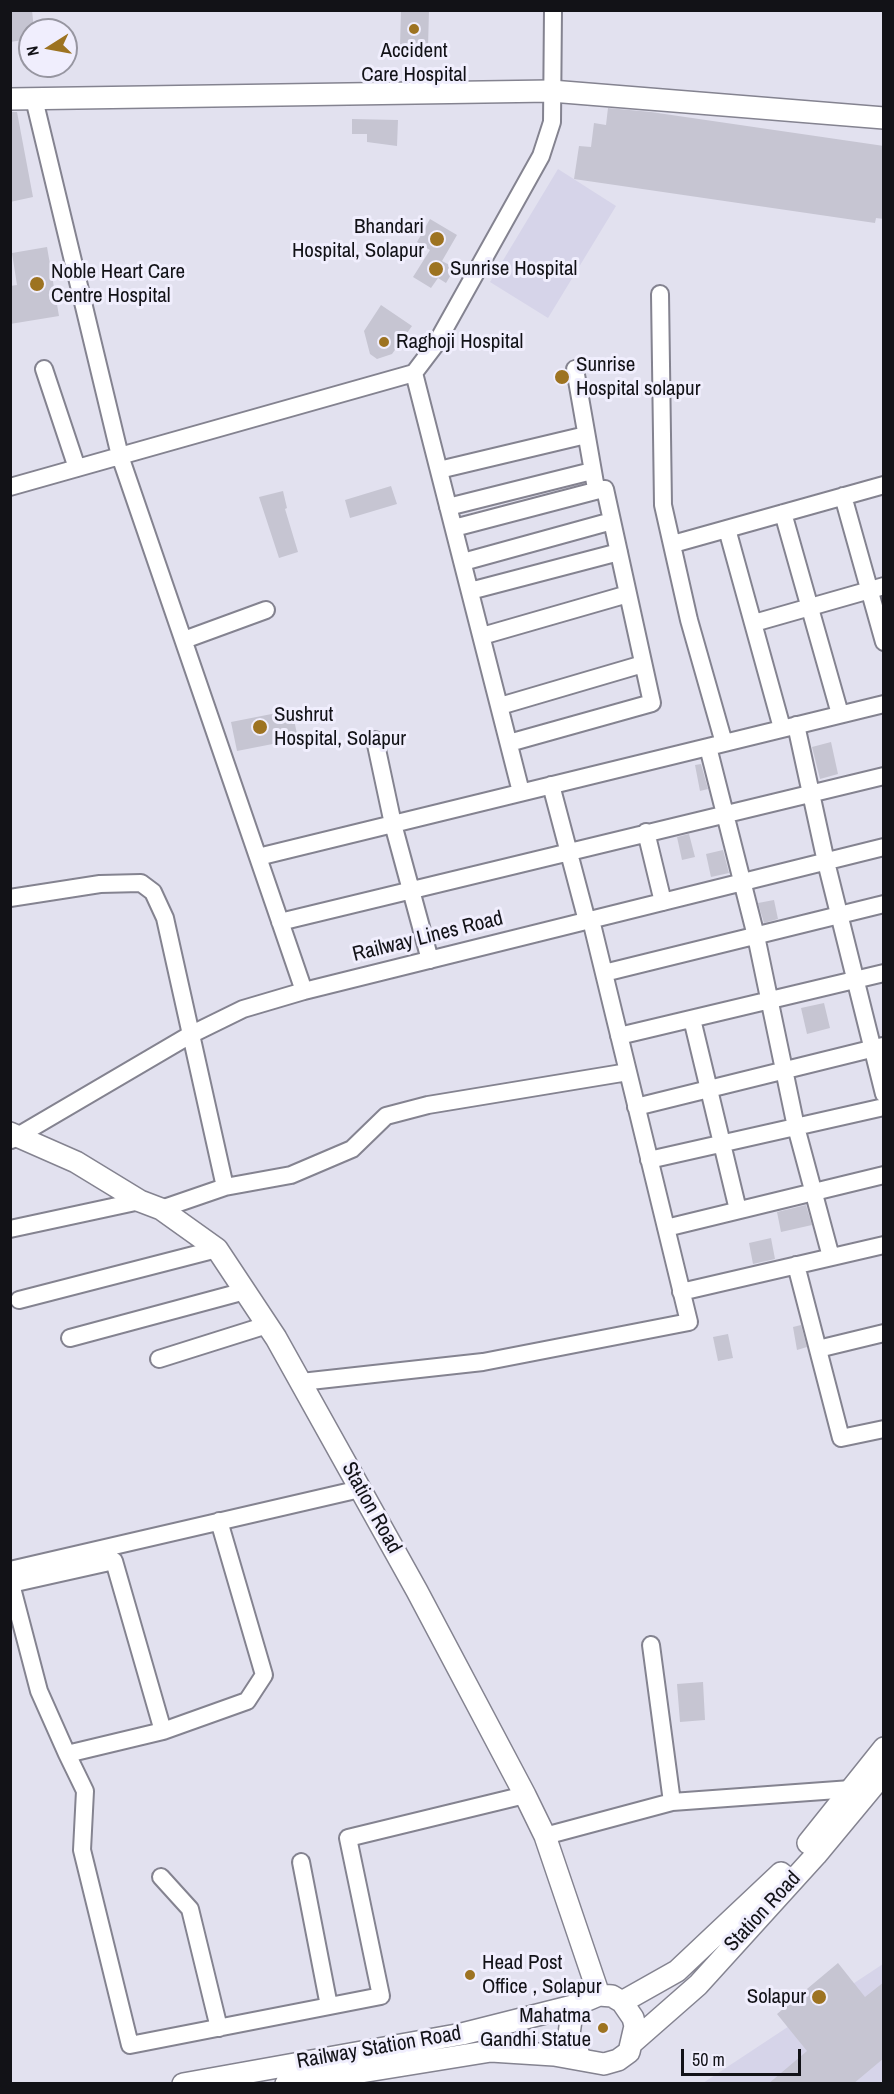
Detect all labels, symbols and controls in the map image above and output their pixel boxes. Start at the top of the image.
north arrow [18,18,78,78]
marker: Accident Care Hospital [407,22,421,36]
place label: Accident Care Hospital [361,38,467,88]
text: N [21,44,44,58]
place label: Bhandari Hospital, Solapur [292,214,424,264]
marker: Bhandari Hospital, Solapur [428,230,446,248]
place label: Sunrise Hospital [450,256,577,282]
place label: Noble Heart Care Centre Hospital [51,259,185,309]
marker: Sunrise Hospital [427,260,445,278]
marker: Noble Heart Care Centre Hospital [28,275,46,293]
place label: Raghoji Hospital [396,329,523,355]
marker: Raghoji Hospital [377,335,391,349]
place label: Sunrise Hospital solapur [576,352,700,402]
marker: Sunrise Hospital solapur [553,368,571,386]
place label: Sushrut Hospital, Solapur [274,702,406,752]
marker: Sushrut Hospital, Solapur [251,718,269,736]
street label: Railway Lines Road [350,906,506,968]
street label: Station Road [336,1458,406,1558]
street label: Station Road [720,1867,806,1957]
place label: Head Post Office , Solapur [482,1950,601,2000]
marker: Head Post Office , Solapur [463,1968,477,1982]
place label: Solapur [747,1984,806,2010]
marker: Solapur [810,1988,828,2006]
place label: Mahatma Gandhi Statue [480,2003,591,2053]
street label: Railway Station Road [295,2021,463,2075]
marker: Mahatma Gandhi Statue [596,2021,610,2035]
scale bar [684,2037,804,2075]
text: 50 m [692,2047,725,2072]

